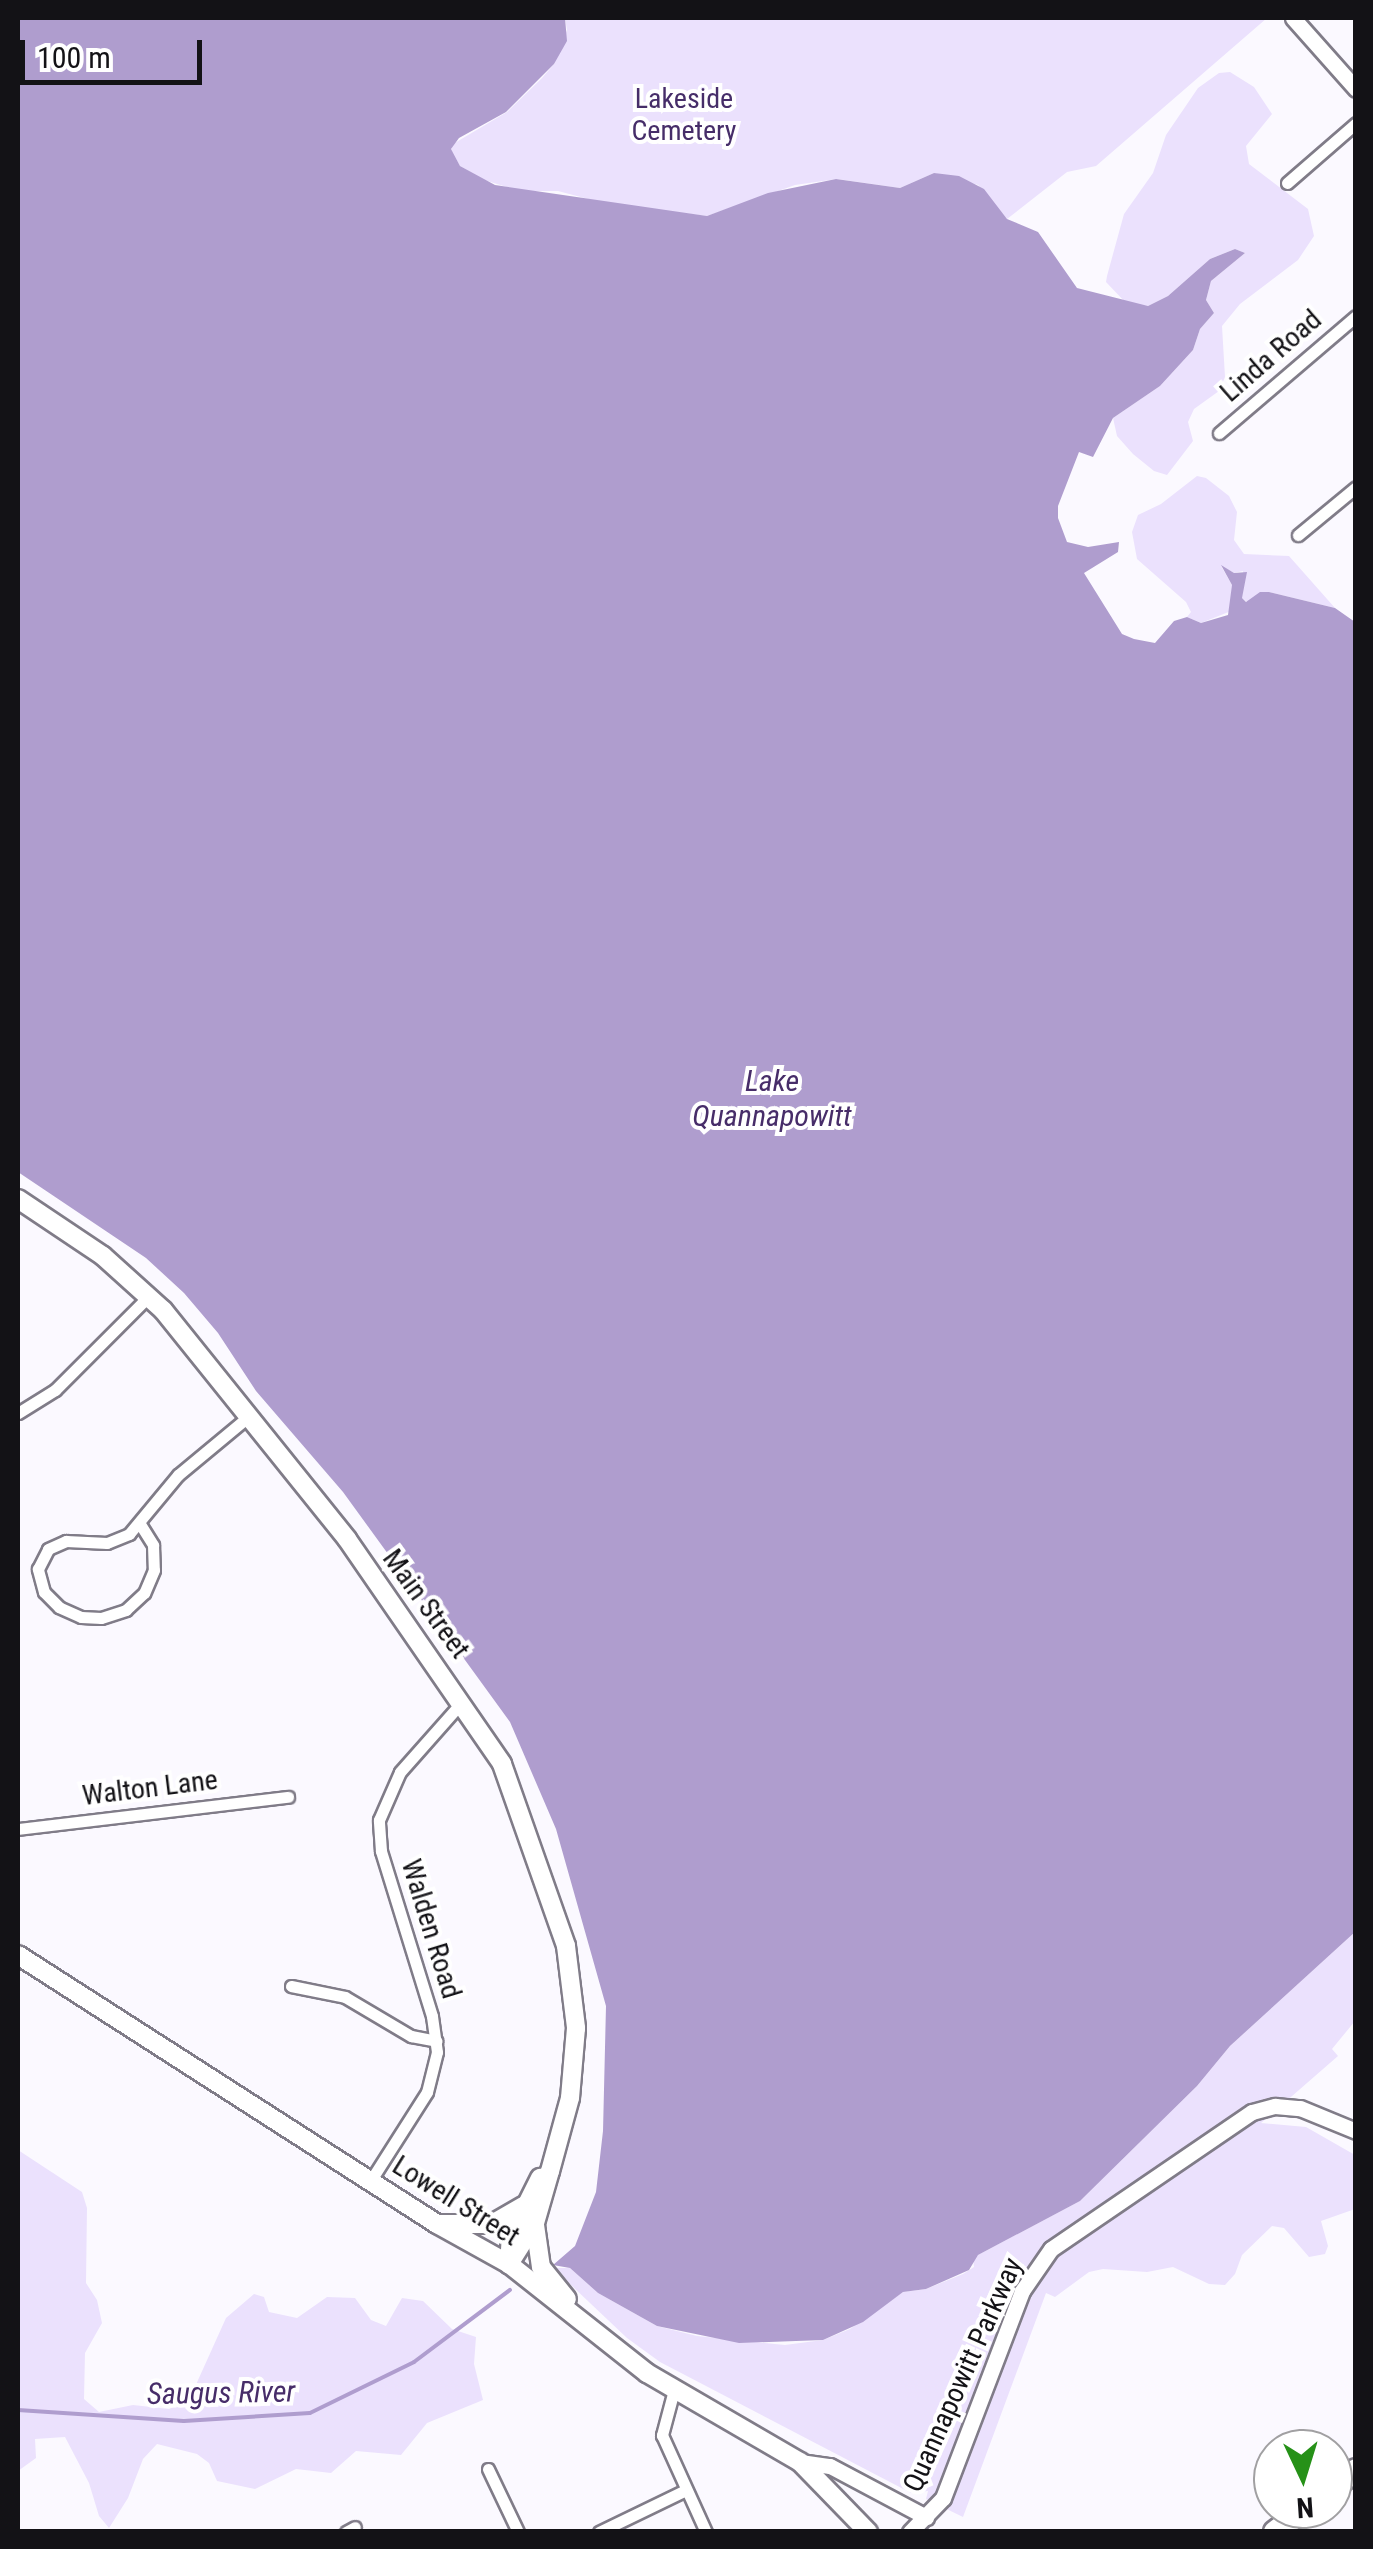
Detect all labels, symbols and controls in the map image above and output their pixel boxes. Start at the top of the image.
scale bar [25,20,208,82]
text: 100 m [37,40,111,75]
park label: Lakeside Cemetery [631,82,737,148]
street label: Linda Road [1213,303,1329,409]
water label: Lake Quannapowitt [692,1063,852,1134]
street label: Main Street [375,1543,477,1665]
street label: Walton Lane [80,1763,220,1813]
street label: Walden Road [394,1855,468,2003]
street label: Lowell Street [386,2149,526,2253]
street label: Quannapowitt Parkway [896,2253,1030,2497]
water label: Saugus River [146,2374,296,2412]
north arrow [1253,2429,1353,2529]
text: N [1295,2490,1315,2524]

